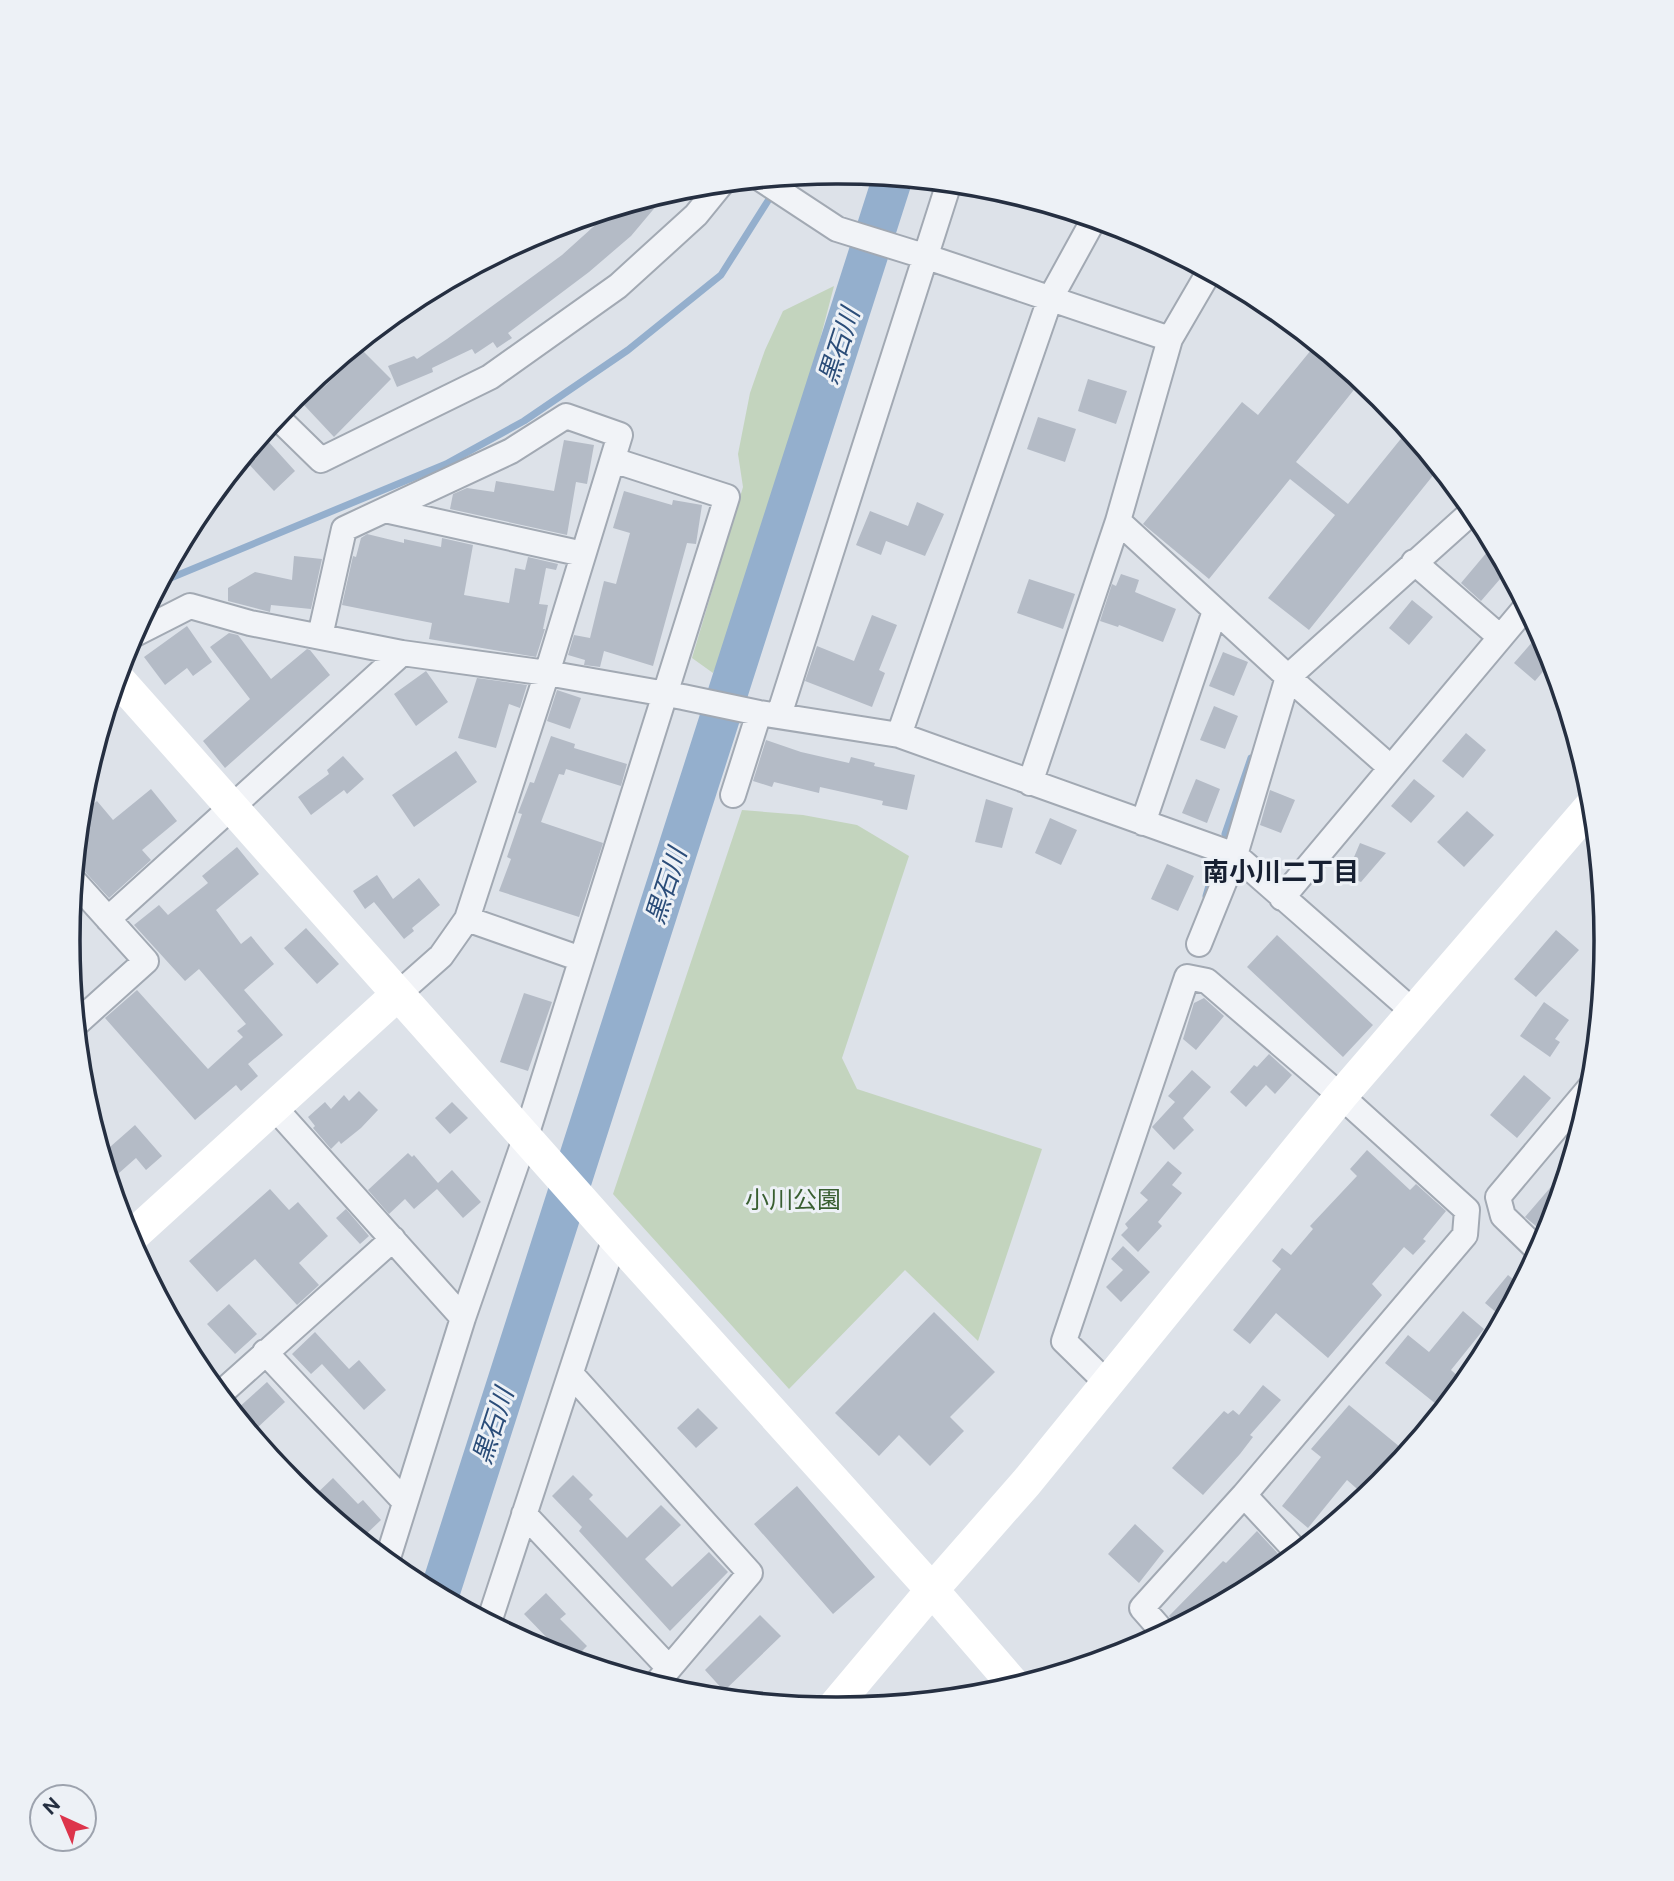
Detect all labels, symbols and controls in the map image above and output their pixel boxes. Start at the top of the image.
water label: 黒石川 [812,301,866,388]
water label: 黒石川 [639,841,693,928]
district label: 南小川二丁目 [1203,856,1359,887]
park label: 小川公園 [745,1185,841,1213]
water label: 黒石川 [466,1381,520,1468]
north arrow [28,1783,98,1853]
text: N [38,1793,64,1819]

